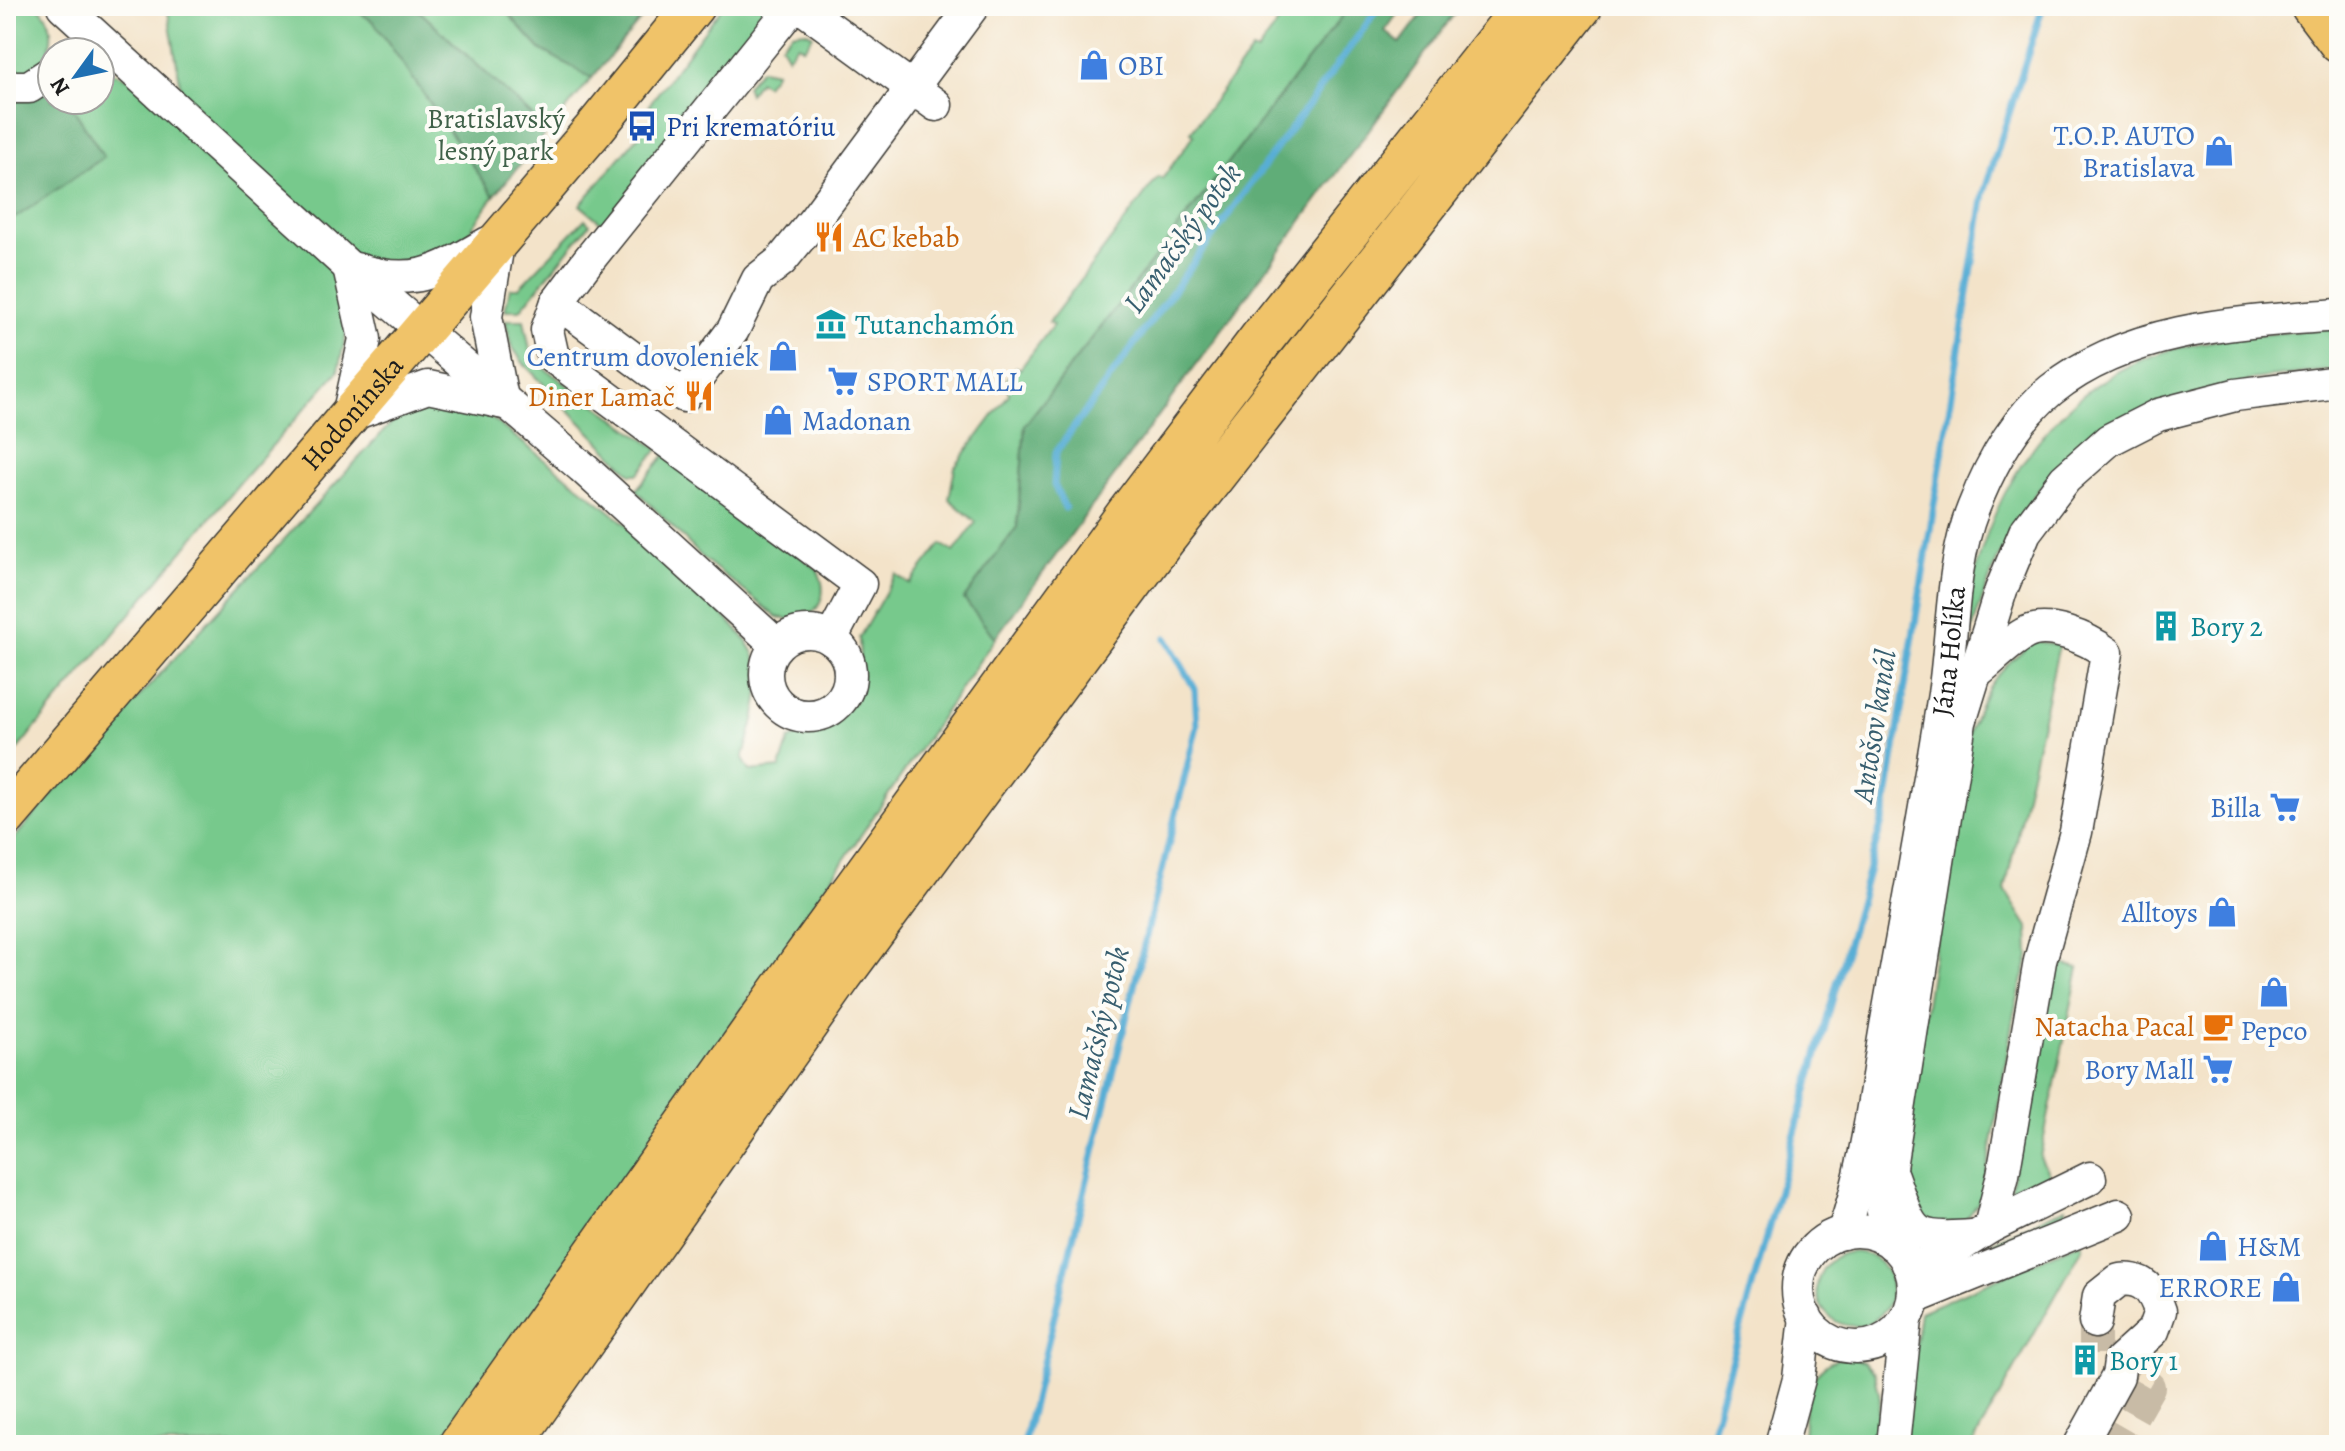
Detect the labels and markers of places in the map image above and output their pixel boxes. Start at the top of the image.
place label: OBI [1118,47,1164,85]
shop icon: OBI [1077,48,1111,82]
place label: Pri krematóriu [666,108,836,146]
bus stop icon: Pri krematóriu [625,109,659,143]
place label: T.O.P. AUTO Bratislava [2054,117,2195,187]
shop icon: T.O.P. AUTO Bratislava [2202,134,2236,168]
place label: AC kebab [852,219,960,257]
restaurant icon: AC kebab [812,220,846,254]
place label: Tutanchamón [855,306,1015,344]
museum icon: Tutanchamón [814,307,848,341]
place label: Centrum dovoleniek [527,338,759,376]
shop icon: Centrum dovoleniek [766,339,800,373]
place label: SPORT MALL [867,363,1023,401]
supermarket icon: SPORT MALL [826,364,860,398]
place label: Diner Lamač [528,378,675,416]
restaurant icon: Diner Lamač [682,379,716,413]
place label: Madonan [802,402,911,440]
shop icon: Madonan [761,403,795,437]
place label: Bory 2 [2190,608,2263,646]
building icon: Bory 2 [2149,609,2183,643]
place label: Billa [2210,789,2261,827]
supermarket icon: Billa [2268,790,2302,824]
place label: Alltoys [2121,894,2198,932]
shop icon: Alltoys [2205,895,2239,929]
shop icon: Pepco [2257,975,2291,1009]
place label: Natacha Pacal [2034,1008,2194,1046]
cafe icon: Natacha Pacal [2201,1009,2235,1043]
place label: Pepco [2241,1012,2307,1050]
place label: Bory Mall [2084,1051,2194,1089]
supermarket icon: Bory Mall [2201,1052,2235,1086]
place label: H&M [2237,1228,2301,1266]
shop icon: H&M [2196,1229,2230,1263]
place label: ERRORE [2158,1269,2262,1307]
shop icon: ERRORE [2269,1270,2303,1304]
place label: Bory 1 [2109,1342,2178,1380]
building icon: Bory 1 [2068,1343,2102,1377]

